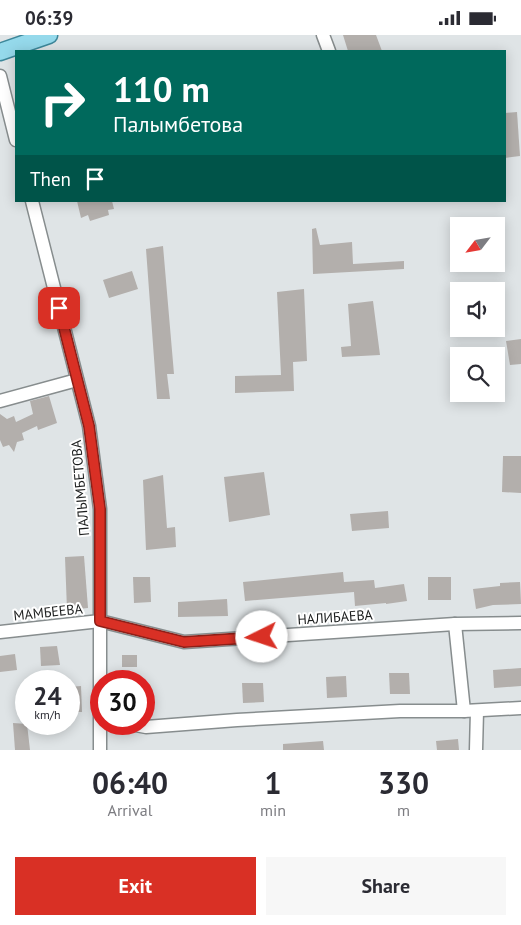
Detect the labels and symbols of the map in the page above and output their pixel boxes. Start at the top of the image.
north arrow [450,217,505,273]
pin [38,287,80,329]
street label: ПАЛЫМБЕТОВА [67,439,93,537]
street label: МАМБЕЕВА [13,599,84,625]
street label: НАЛИБАЕВА [297,605,374,629]
position arrow [235,610,287,662]
speed limit sign: 30 [90,670,155,735]

